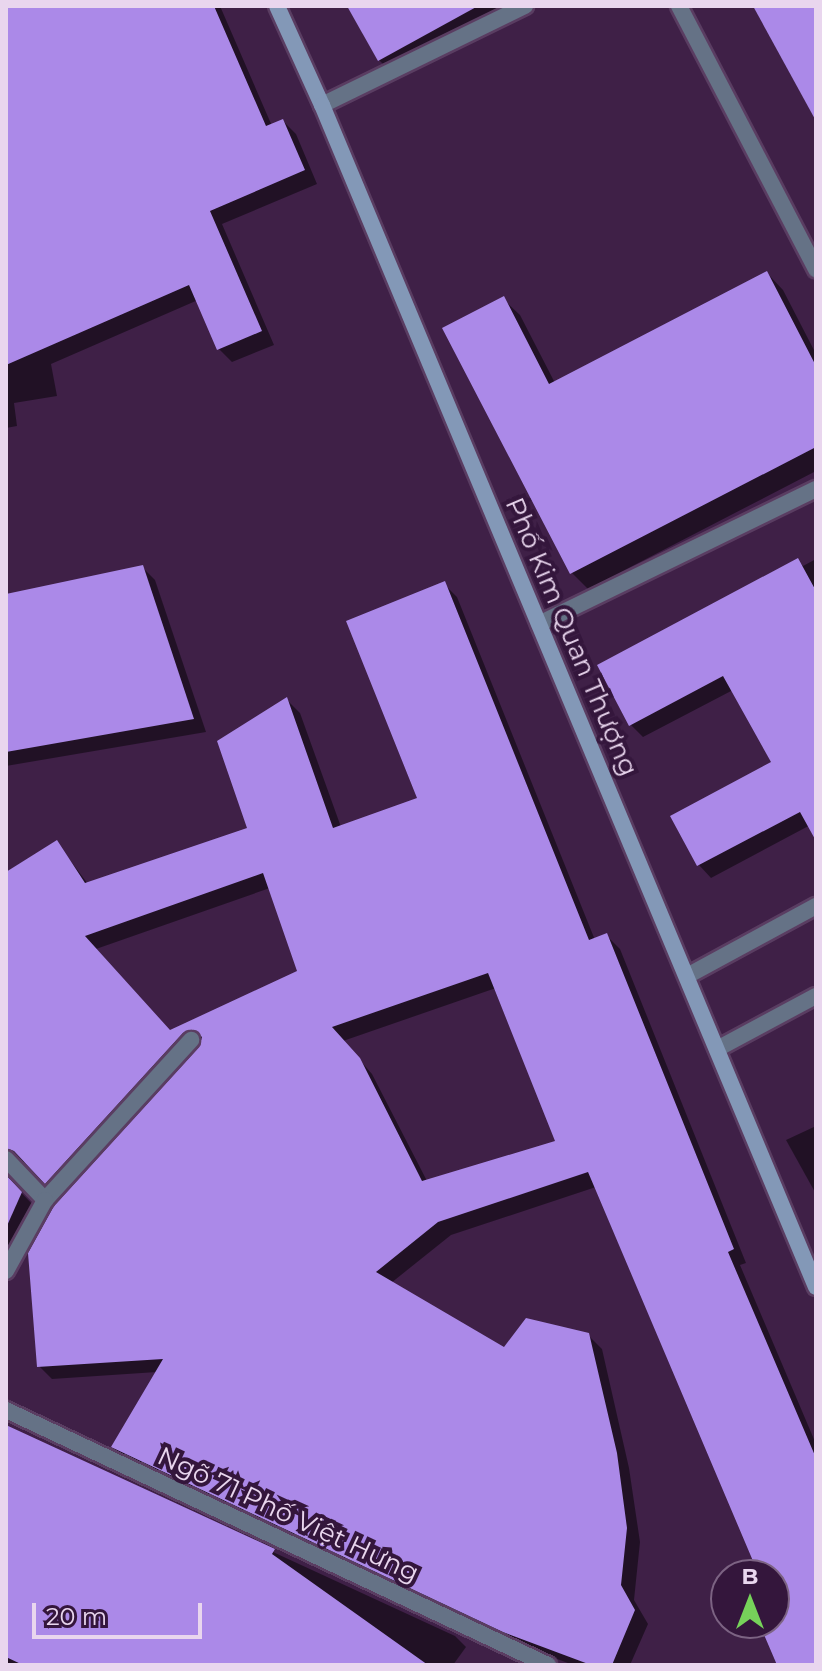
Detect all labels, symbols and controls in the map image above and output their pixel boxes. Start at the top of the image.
street label: Phố Kim Quan Thượng [498,493,644,781]
street label: Ngõ 71 Phố Việt Hưng [152,1441,424,1589]
north arrow [710,1559,790,1639]
text: B [742,1563,758,1590]
scale bar [36,1587,206,1637]
text: 20 m [46,1602,107,1631]

